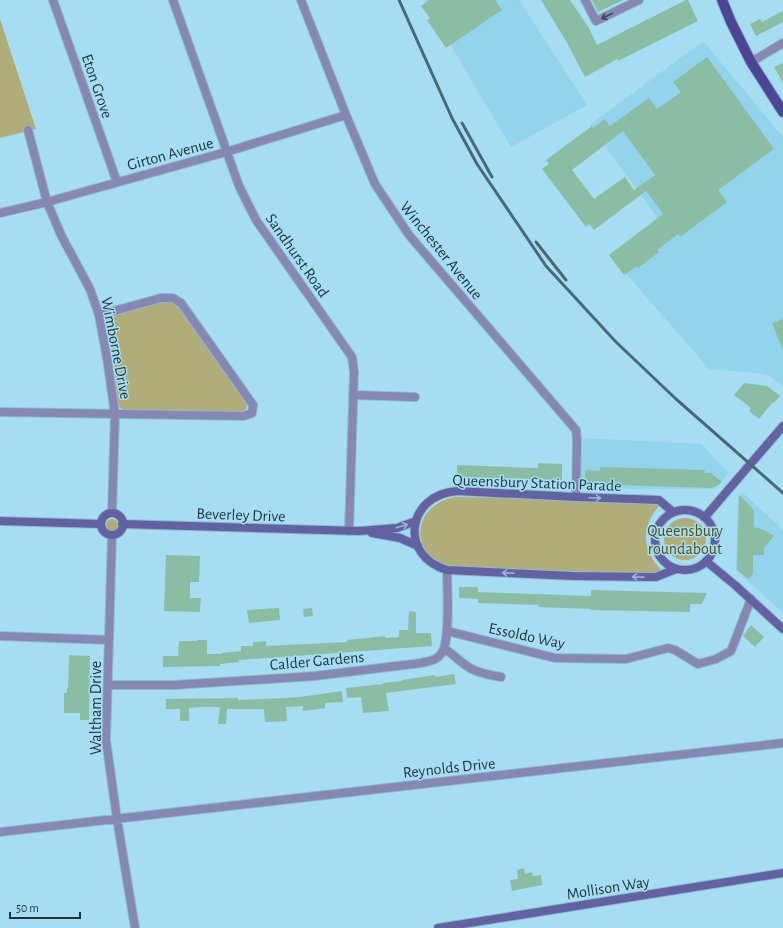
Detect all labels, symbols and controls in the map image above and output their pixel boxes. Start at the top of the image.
one-way arrow [601,13,613,20]
street label: Eton Grove [79,52,116,121]
street label: Girton Avenue [125,135,215,173]
street label: Winchester Avenue [397,199,485,303]
street label: Sandhurst Road [263,211,332,300]
street label: Wimborne Drive [98,296,134,401]
street label: Queensbury Station Parade [452,472,622,495]
one-way arrow [588,494,601,502]
street label: Beverley Drive [196,505,286,526]
one-way arrow [395,522,408,529]
park label: Queensbury roundabout [647,523,723,557]
one-way arrow [502,569,515,577]
one-way arrow [632,573,645,580]
street label: Essoldo Way [487,620,567,653]
street label: Calder Gardens [269,649,365,673]
street label: Waltham Drive [88,661,104,755]
street label: Reynolds Drive [402,755,496,782]
street label: Mollison Way [565,873,651,903]
scale bar [10,894,80,920]
text: 50 m [16,902,39,914]

